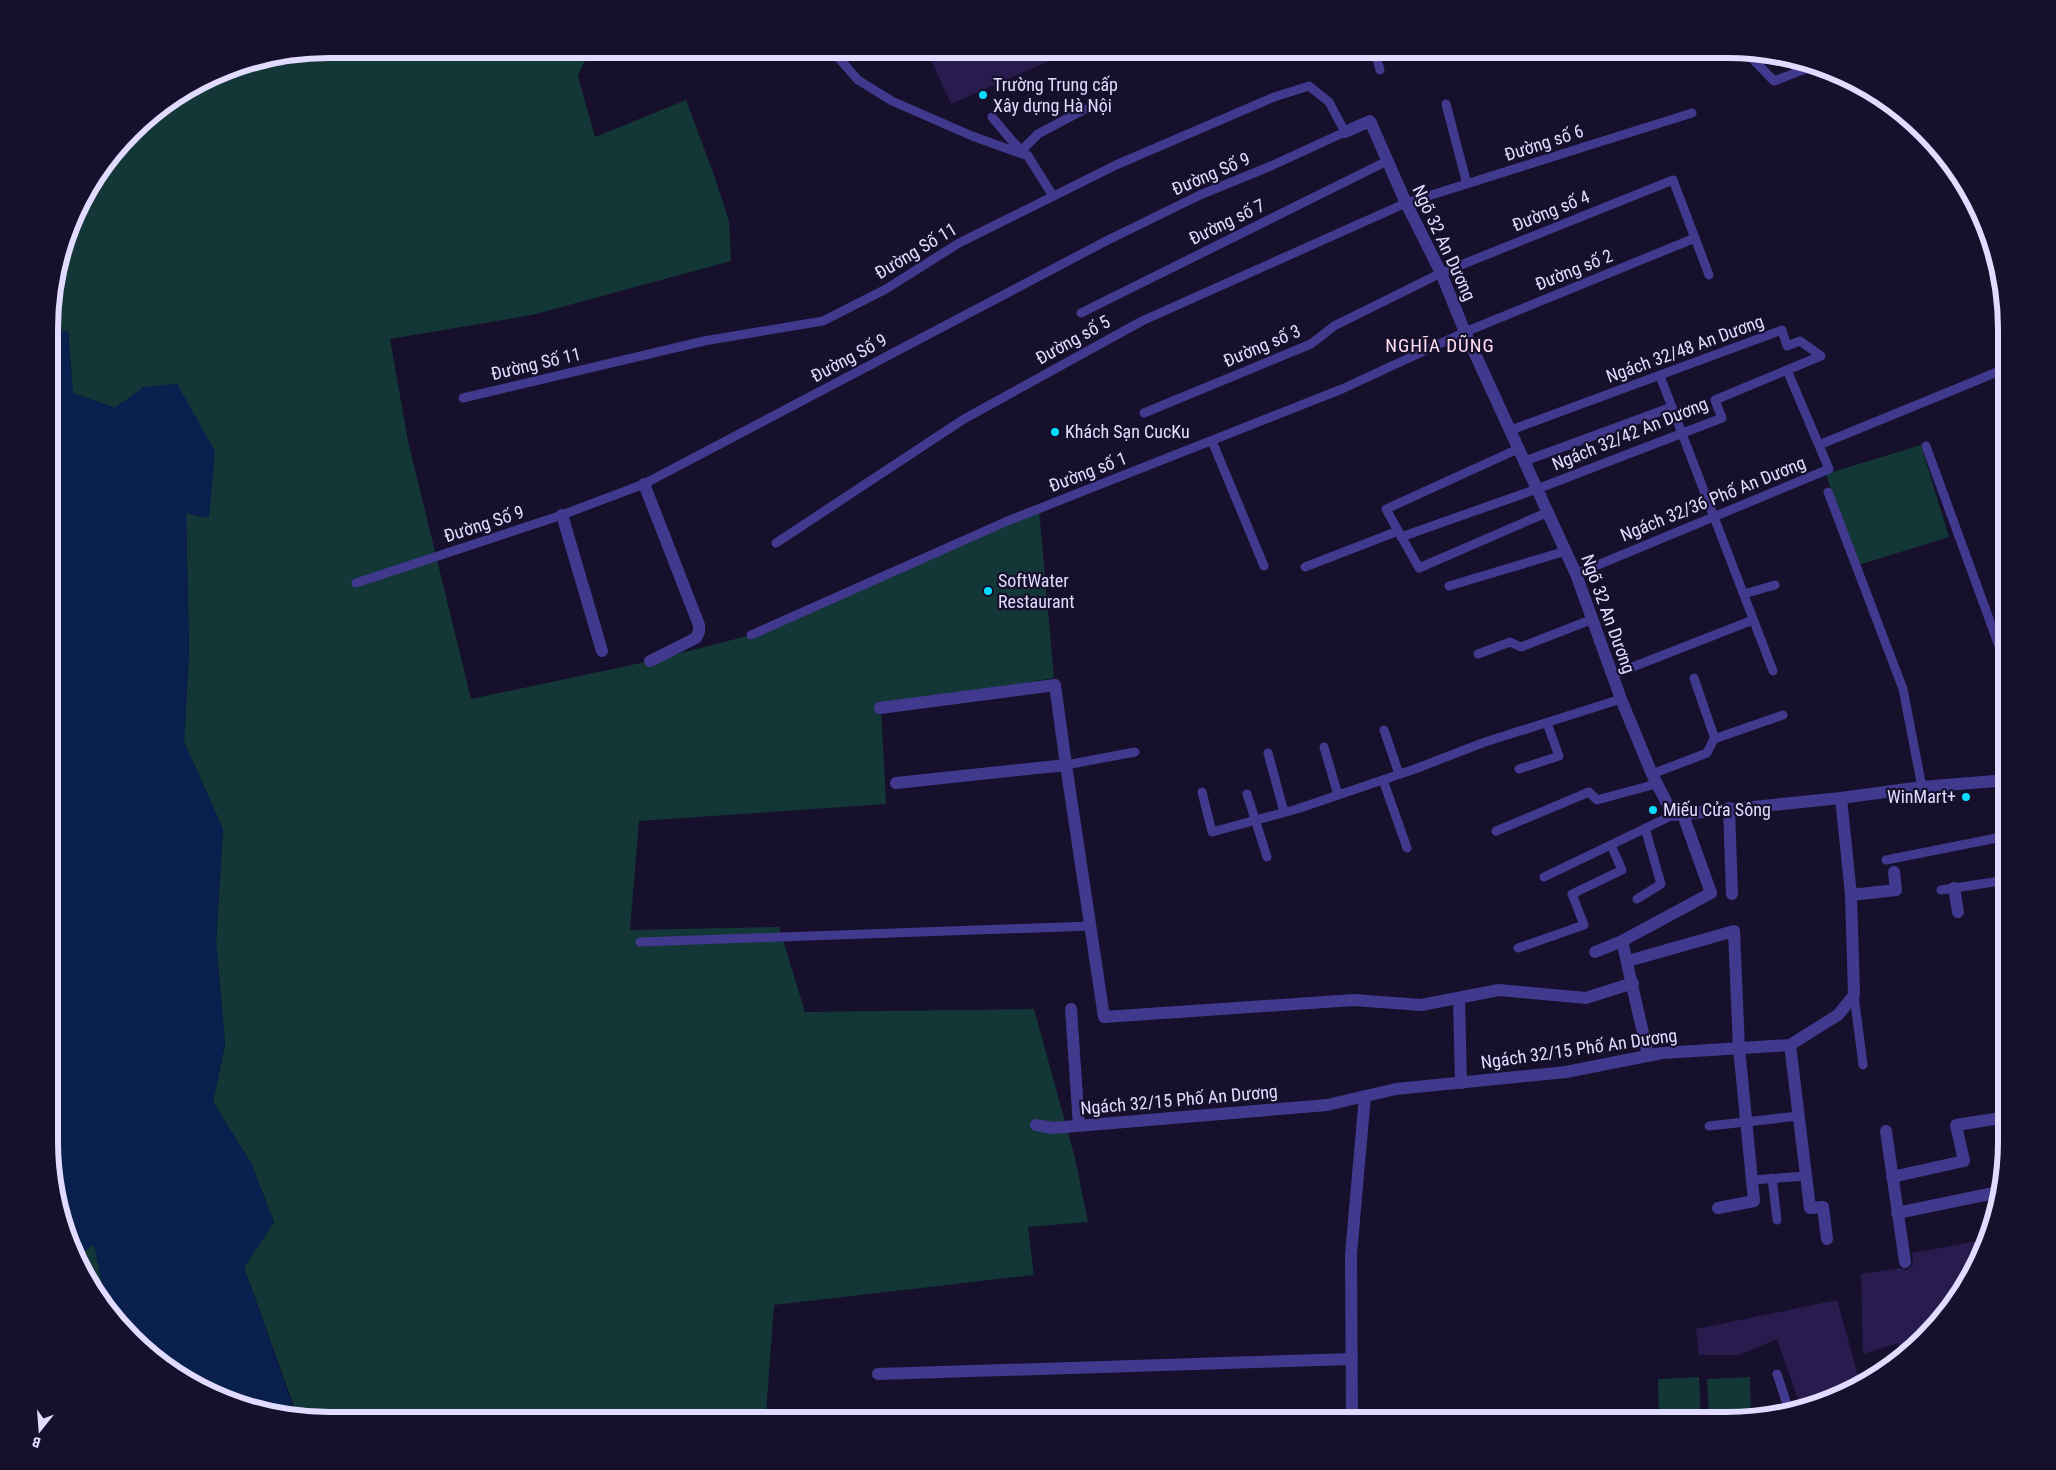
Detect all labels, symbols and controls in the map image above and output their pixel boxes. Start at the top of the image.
place label: Trường Trung cấp Xây dựng Hà Nội [993,74,1118,116]
marker: Trường Trung cấp Xây dựng Hà Nội [977,89,989,101]
street label: Đường số 6 [1502,120,1586,165]
street label: Đường Số 9 [1169,148,1253,199]
street label: Ngõ 32 An Dương [1408,182,1480,304]
street label: Đường số 4 [1509,185,1593,236]
street label: Đường số 7 [1186,194,1268,249]
street label: Đường Số 11 [871,218,960,283]
street label: Đường số 2 [1532,244,1616,295]
street label: Ngách 32/48 An Dương [1603,310,1767,387]
street label: Đường số 5 [1032,311,1114,368]
street label: Đường số 3 [1220,320,1303,371]
street label: Đường Số 9 [807,329,890,386]
district label: NGHĨA DŨNG [1385,334,1495,357]
street label: Đường Số 11 [489,343,583,384]
street label: Ngách 32/42 An Dương [1549,393,1711,474]
place label: Khách Sạn CucKu [1065,421,1190,442]
marker: Khách Sạn CucKu [1049,426,1061,438]
street label: Đường số 1 [1046,447,1130,496]
street label: Ngách 32/36 Phố An Dương [1617,452,1809,545]
street label: Đường Số 9 [441,501,526,546]
street label: Ngõ 32 An Dương [1577,551,1640,676]
place label: SoftWater Restaurant [998,570,1075,612]
marker: SoftWater Restaurant [982,585,994,597]
place label: WinMart+ [1887,786,1956,807]
marker: WinMart+ [1960,791,1972,803]
place label: Miếu Cửa Sông [1663,799,1771,820]
marker: Miếu Cửa Sông [1647,804,1659,816]
street label: Ngách 32/15 Phố An Dương [1479,1024,1678,1073]
street label: Ngách 32/15 Phố An Dương [1079,1080,1279,1119]
north arrow [15,1405,65,1455]
text: B [30,1434,42,1451]

